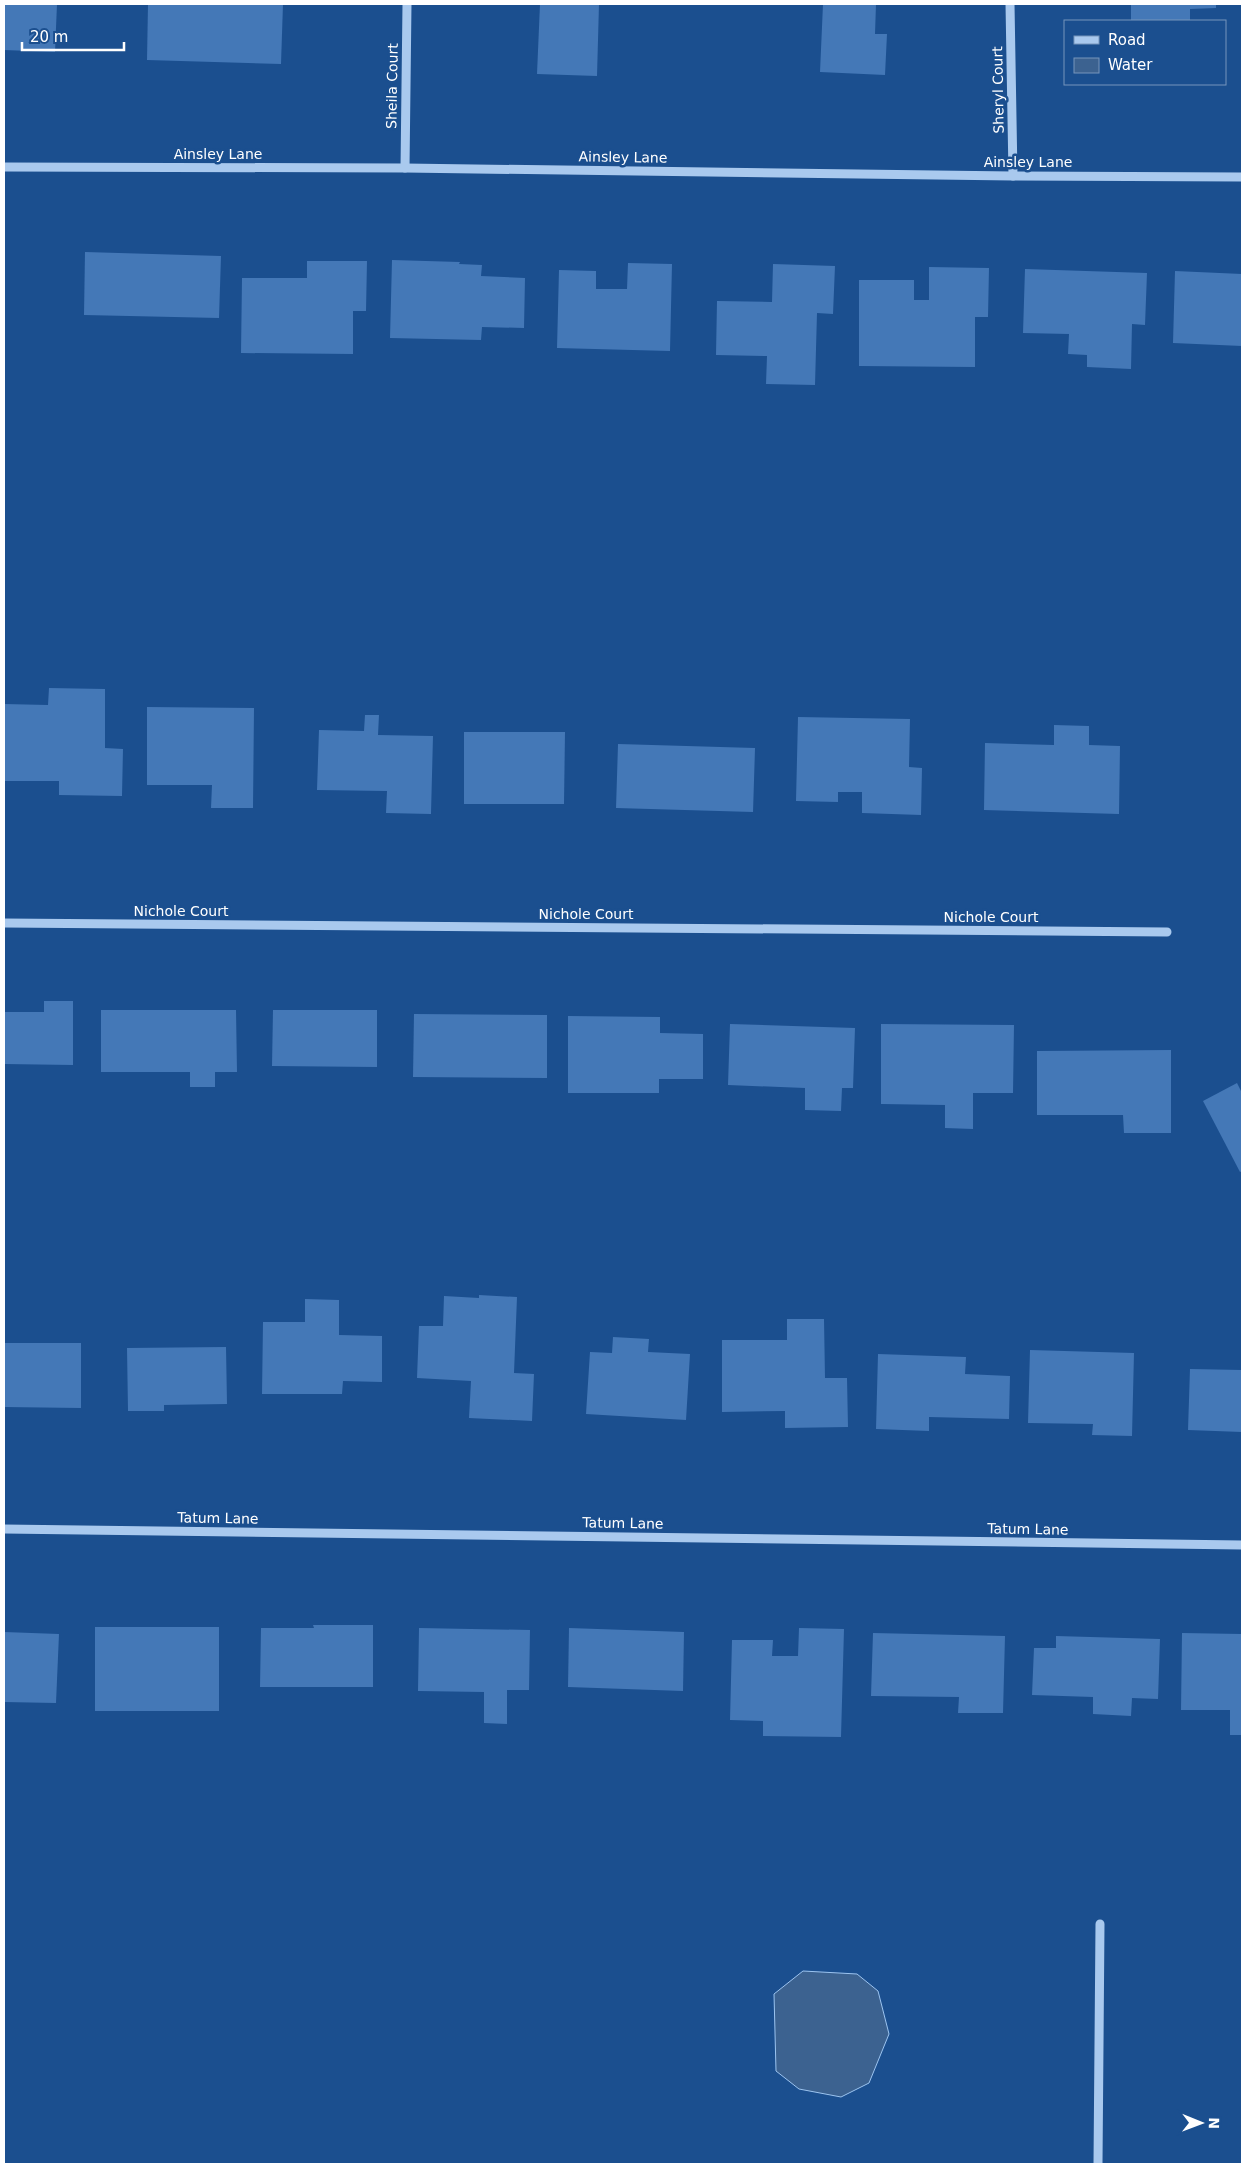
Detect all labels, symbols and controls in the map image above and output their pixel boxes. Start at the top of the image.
scale bar [22,20,125,52]
legend [1064,20,1226,85]
text: 20 m [30,28,68,46]
text: Road [1108,31,1146,49]
street label: Sheila Court [383,43,401,129]
street label: Sheryl Court [989,46,1007,134]
text: Water [1108,56,1153,74]
street label: Ainsley Lane [174,146,262,162]
street label: Ainsley Lane [578,148,668,166]
street label: Ainsley Lane [984,154,1072,170]
street label: Nichole Court [134,903,229,919]
street label: Nichole Court [539,906,634,922]
street label: Nichole Court [944,909,1039,925]
street label: Tatum Lane [176,1509,259,1527]
street label: Tatum Lane [581,1514,664,1532]
street label: Tatum Lane [986,1520,1069,1538]
north arrow [1176,2098,1226,2148]
text: N [1206,2117,1222,2129]

